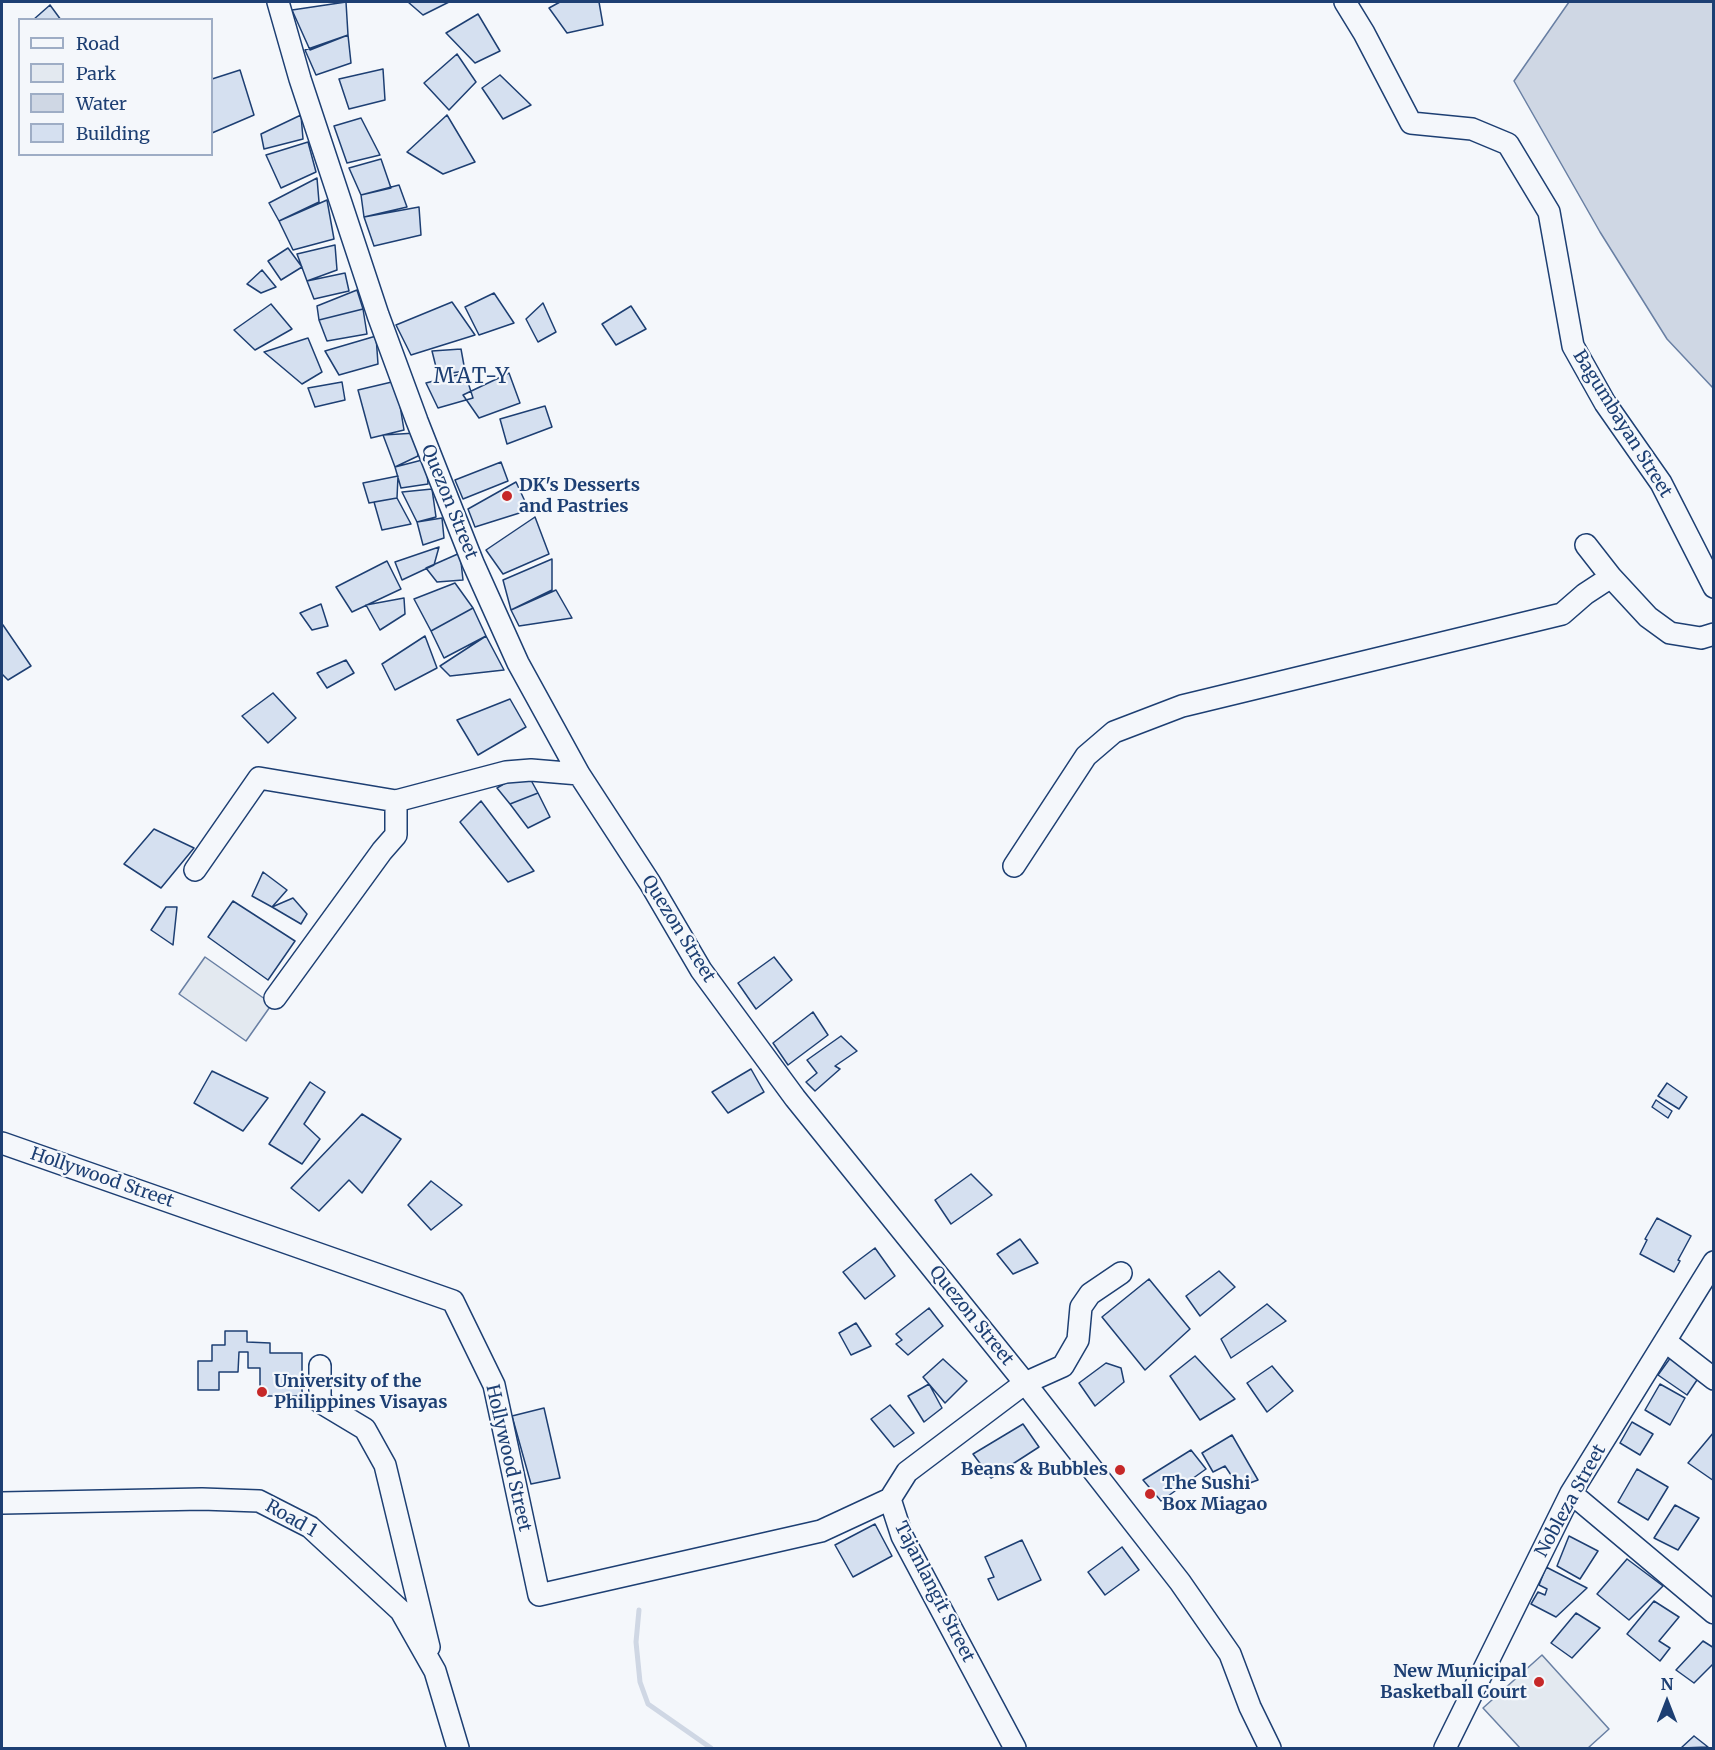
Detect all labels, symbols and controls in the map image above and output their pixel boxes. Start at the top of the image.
legend [18,18,213,156]
text: Road [76,32,120,55]
text: Park [76,62,116,85]
text: Water [76,92,127,115]
text: Building [76,122,150,145]
street label: Bagumbayan Street [1568,346,1676,502]
district label: MAT-Y [434,364,510,390]
street label: Quezon Street [416,441,482,563]
place label: DK's Desserts and Pastries [519,475,640,518]
marker: DK's Desserts and Pastries [500,489,514,503]
street label: Quezon Street [637,872,719,986]
street label: Hollywood Street [28,1143,176,1213]
street label: Quezon Street [924,1262,1018,1370]
place label: University of the Philippines Visayas [274,1371,447,1414]
street label: Hollywood Street [481,1382,535,1534]
marker: University of the Philippines Visayas [255,1385,269,1399]
street label: Nobleza Street [1531,1441,1611,1561]
place label: Beans & Bubbles [961,1459,1108,1481]
marker: Beans & Bubbles [1113,1463,1127,1477]
place label: The Sushi Box Miagao [1162,1473,1267,1516]
marker: The Sushi Box Miagao [1143,1487,1157,1501]
street label: Road 1 [261,1496,321,1542]
street label: Tajanlangit Street [889,1518,979,1666]
place label: New Municipal Basketball Court [1380,1661,1527,1704]
north arrow [1637,1672,1697,1732]
text: N [1661,1674,1673,1694]
marker: New Municipal Basketball Court [1532,1675,1546,1689]

